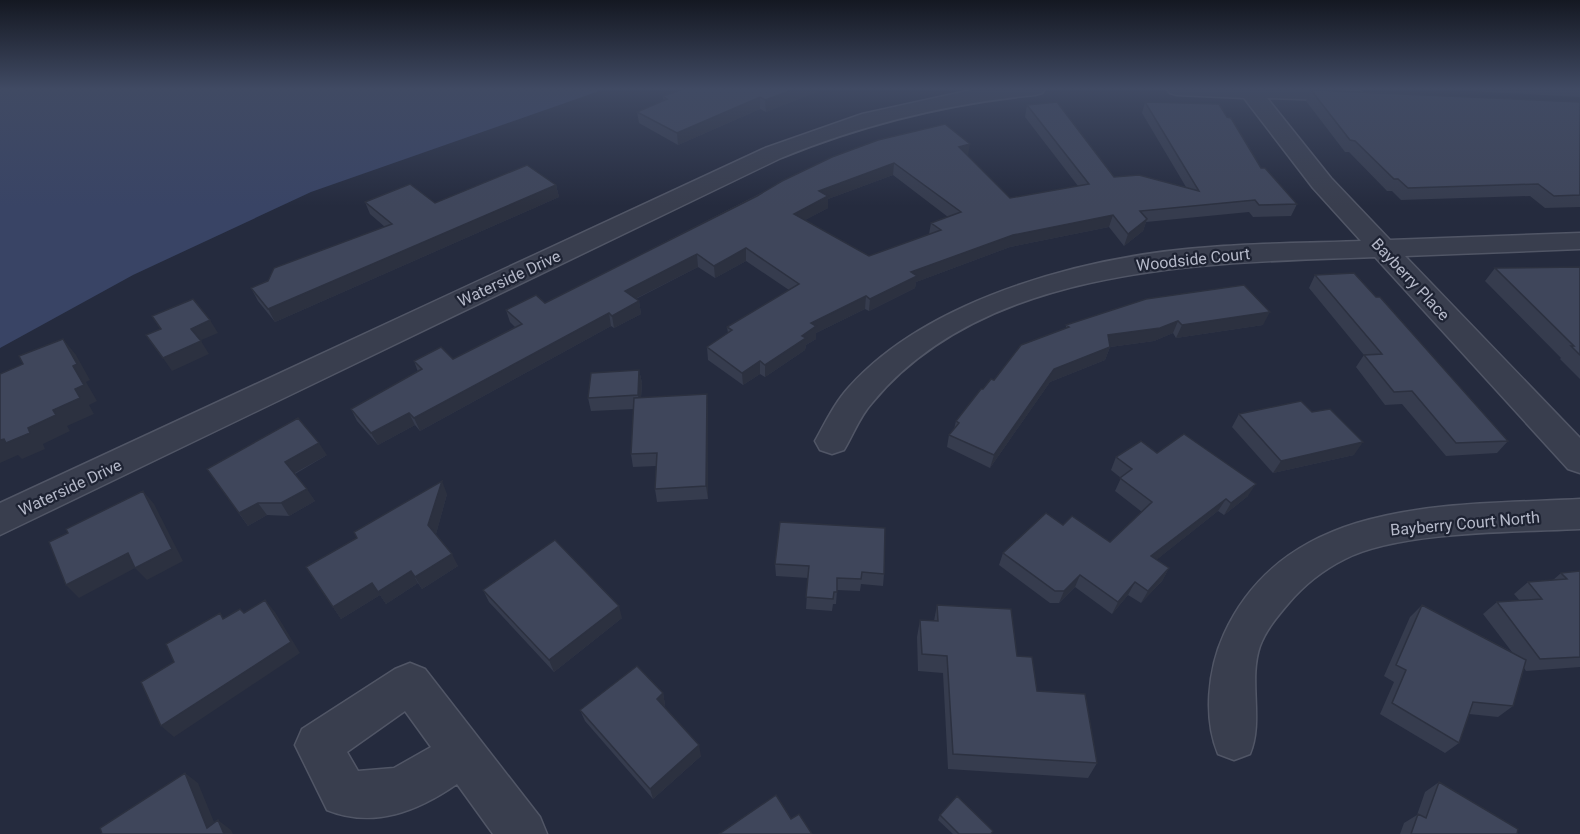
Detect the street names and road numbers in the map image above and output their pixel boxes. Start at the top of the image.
street label: Bayberry Place [1368,234,1454,324]
street label: Woodside Court [1135,244,1251,275]
street label: Waterside Drive [455,246,564,311]
street label: Waterside Drive [16,455,125,520]
street label: Bayberry Court North [1390,508,1541,539]

